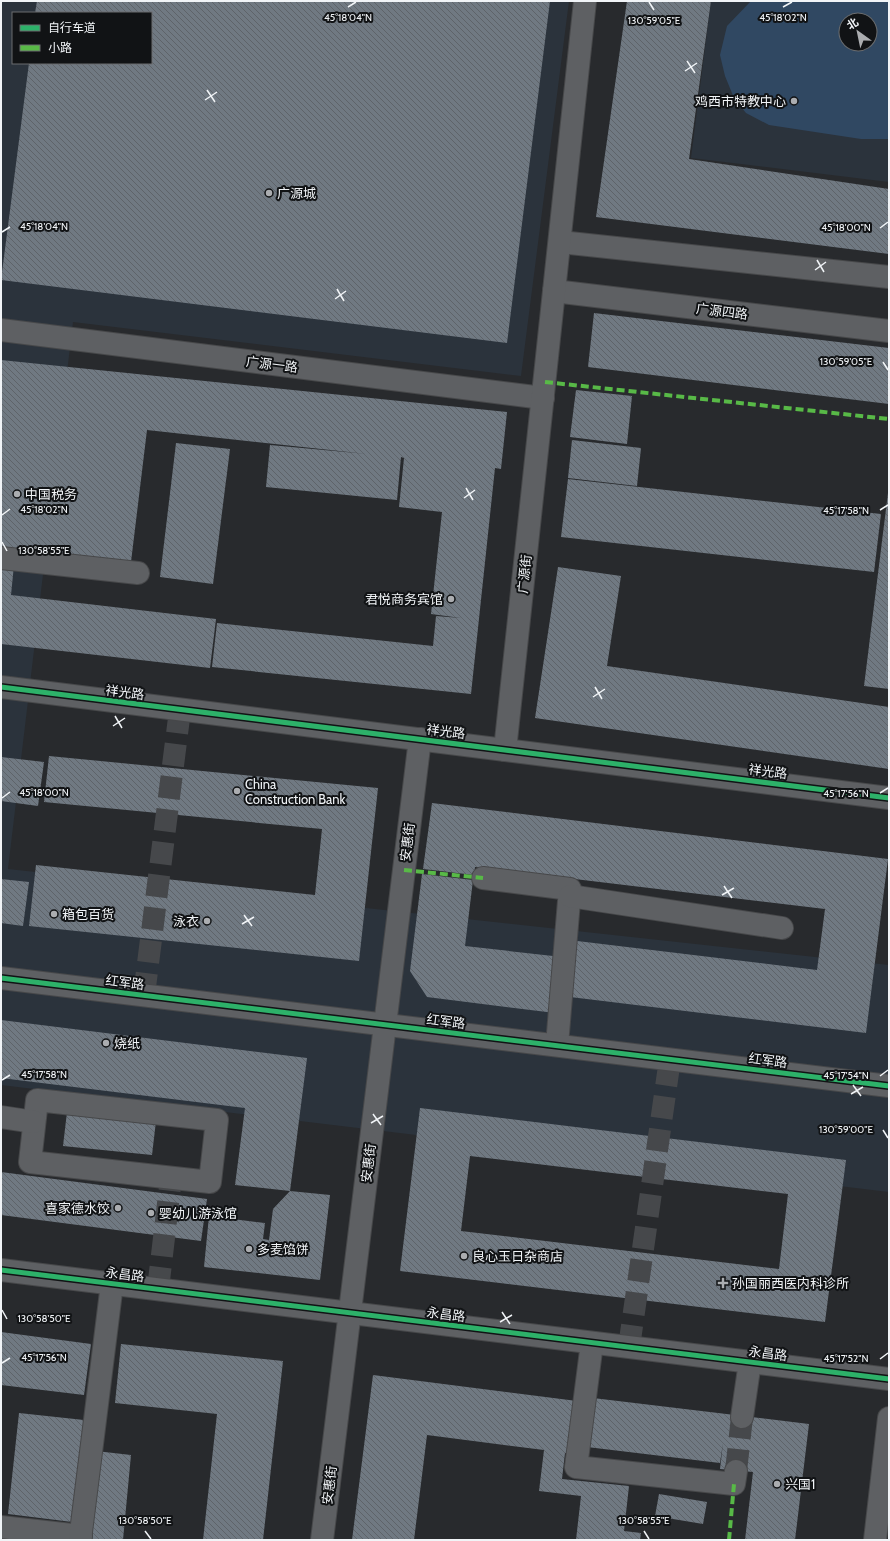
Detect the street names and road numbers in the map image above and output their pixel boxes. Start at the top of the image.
street label: 广源四路 [695,300,749,322]
street label: 广源一路 [245,353,299,375]
street label: 广源街 [514,554,534,594]
street label: 祥光路 [105,682,145,702]
street label: 祥光路 [426,721,466,741]
street label: 祥光路 [748,761,788,781]
street label: 安惠街 [397,822,417,862]
street label: 红军路 [105,972,145,992]
street label: 红军路 [426,1011,466,1031]
street label: 红军路 [748,1050,788,1070]
street label: 安惠街 [358,1143,378,1183]
street label: 永昌路 [105,1264,145,1284]
street label: 永昌路 [426,1304,466,1324]
street label: 永昌路 [748,1343,788,1363]
street label: 安惠街 [319,1465,339,1505]

